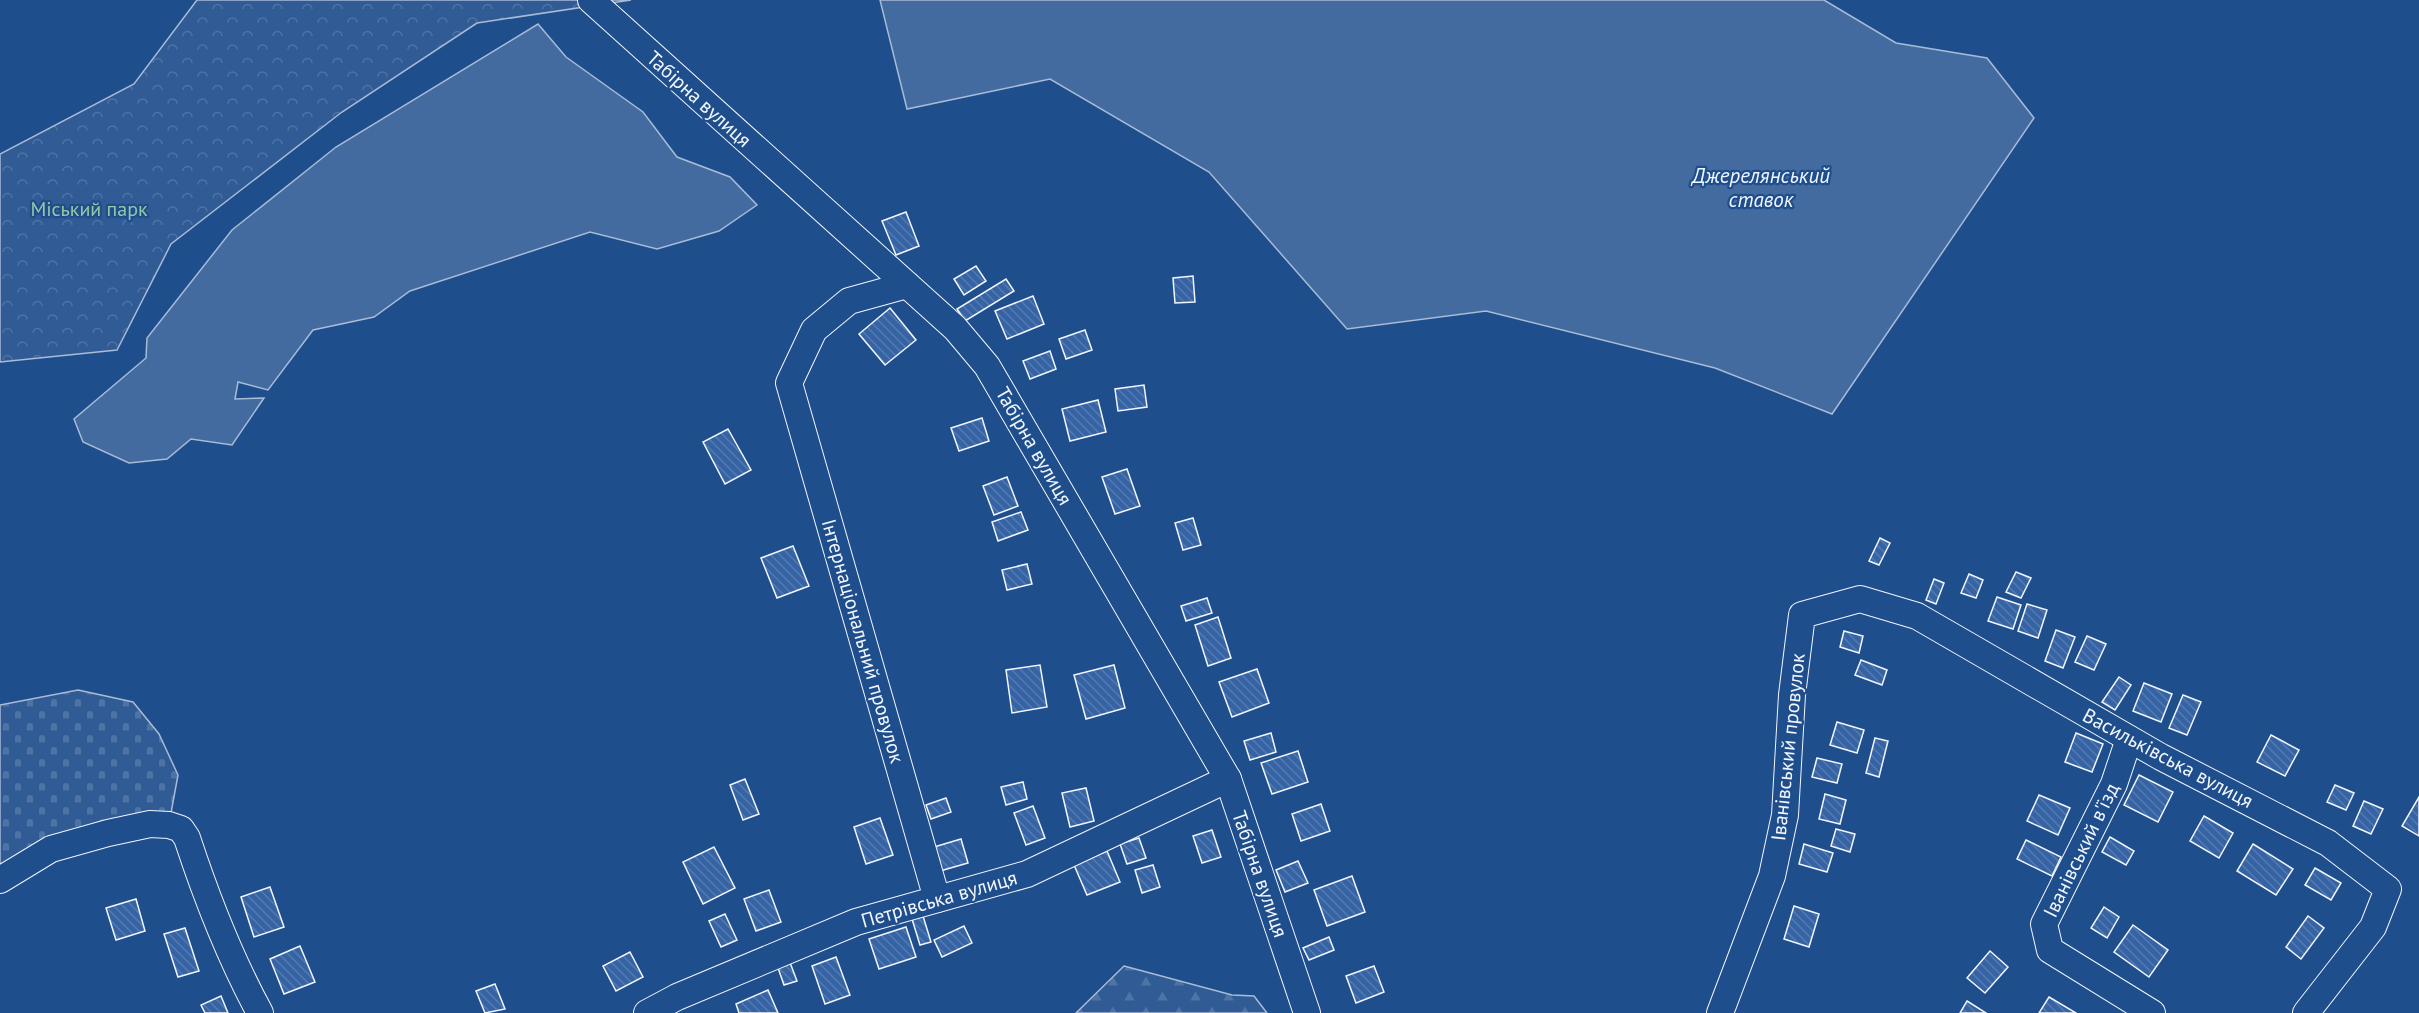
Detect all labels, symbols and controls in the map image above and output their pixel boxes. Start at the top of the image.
street label: Табірна вулиця [641,45,757,153]
water label: Джерелянський ставок [1690,162,1830,213]
park label: Міський парк [30,196,148,222]
street label: Табірна вулиця [990,382,1078,510]
street label: Інтернаціональний провулок [816,516,910,766]
street label: Іванівський провулок [1765,651,1811,842]
street label: Васильківська вулиця [2078,702,2258,814]
street label: Іванівський в'їзд [2037,778,2125,922]
street label: Табірна вулиця [1226,807,1294,941]
street label: Петрівська вулиця [858,864,1020,934]

